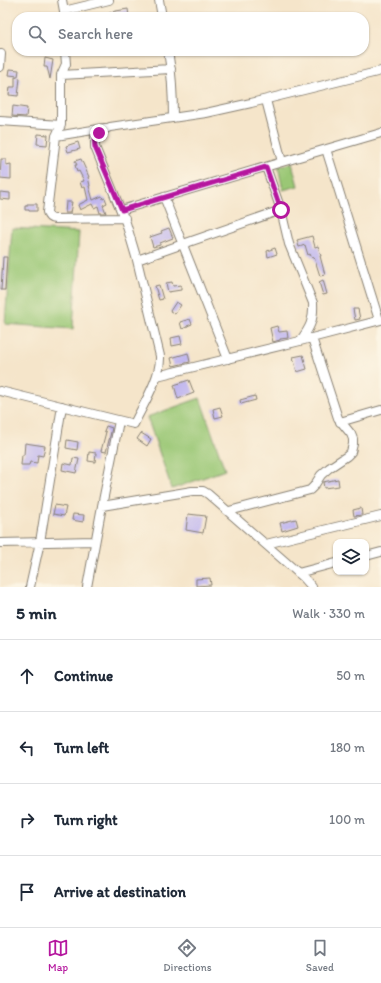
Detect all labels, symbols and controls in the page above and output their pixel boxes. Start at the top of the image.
search box [12,12,369,56]
icon: search [26,23,48,45]
text: Search here [58,25,133,43]
route end [90,124,108,142]
route start [272,201,290,219]
map controls [333,539,369,575]
button: layers [333,539,369,575]
text: 5 min [16,603,56,623]
text: Walk · 330 m [292,606,365,621]
icon: ahead [16,665,38,687]
text: Continue [54,667,113,685]
text: 50 m [336,668,365,683]
icon: left [16,737,38,759]
text: Turn left [54,739,109,757]
text: 180 m [330,740,365,755]
icon: right [16,809,38,831]
text: Turn right [54,811,118,829]
text: 100 m [329,812,365,827]
icon: arrive [16,881,38,903]
text: Arrive at destination [54,883,186,901]
tab: Map [47,937,69,974]
tab: Directions [163,937,212,974]
tab: Saved [306,937,334,974]

